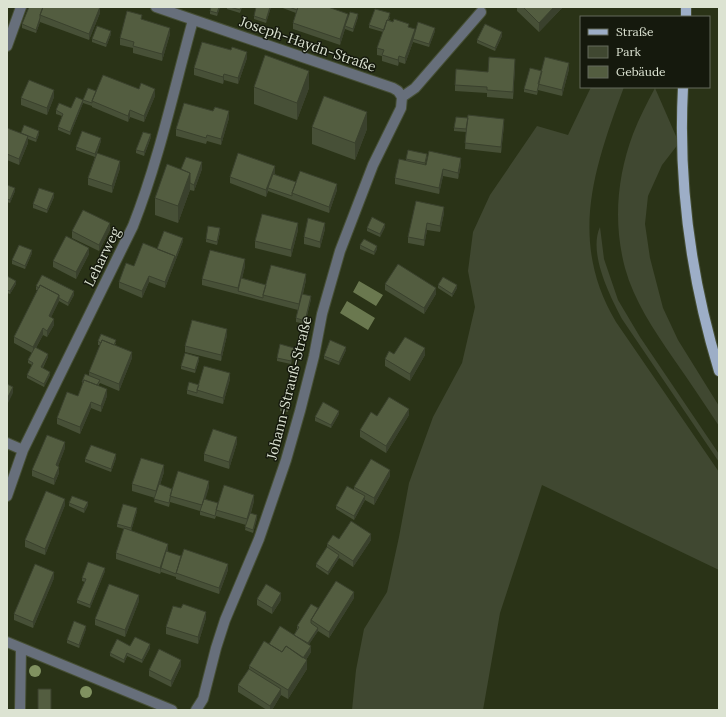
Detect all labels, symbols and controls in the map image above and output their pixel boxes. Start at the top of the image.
street label: Joseph-Haydn-Straße [236,12,379,76]
legend [580,16,710,88]
text: Straße [616,24,654,39]
text: Park [616,44,642,59]
text: Gebäude [616,64,666,79]
street label: Leharweg [80,224,124,290]
street label: Johann-Strauß-Straße [262,314,316,462]

